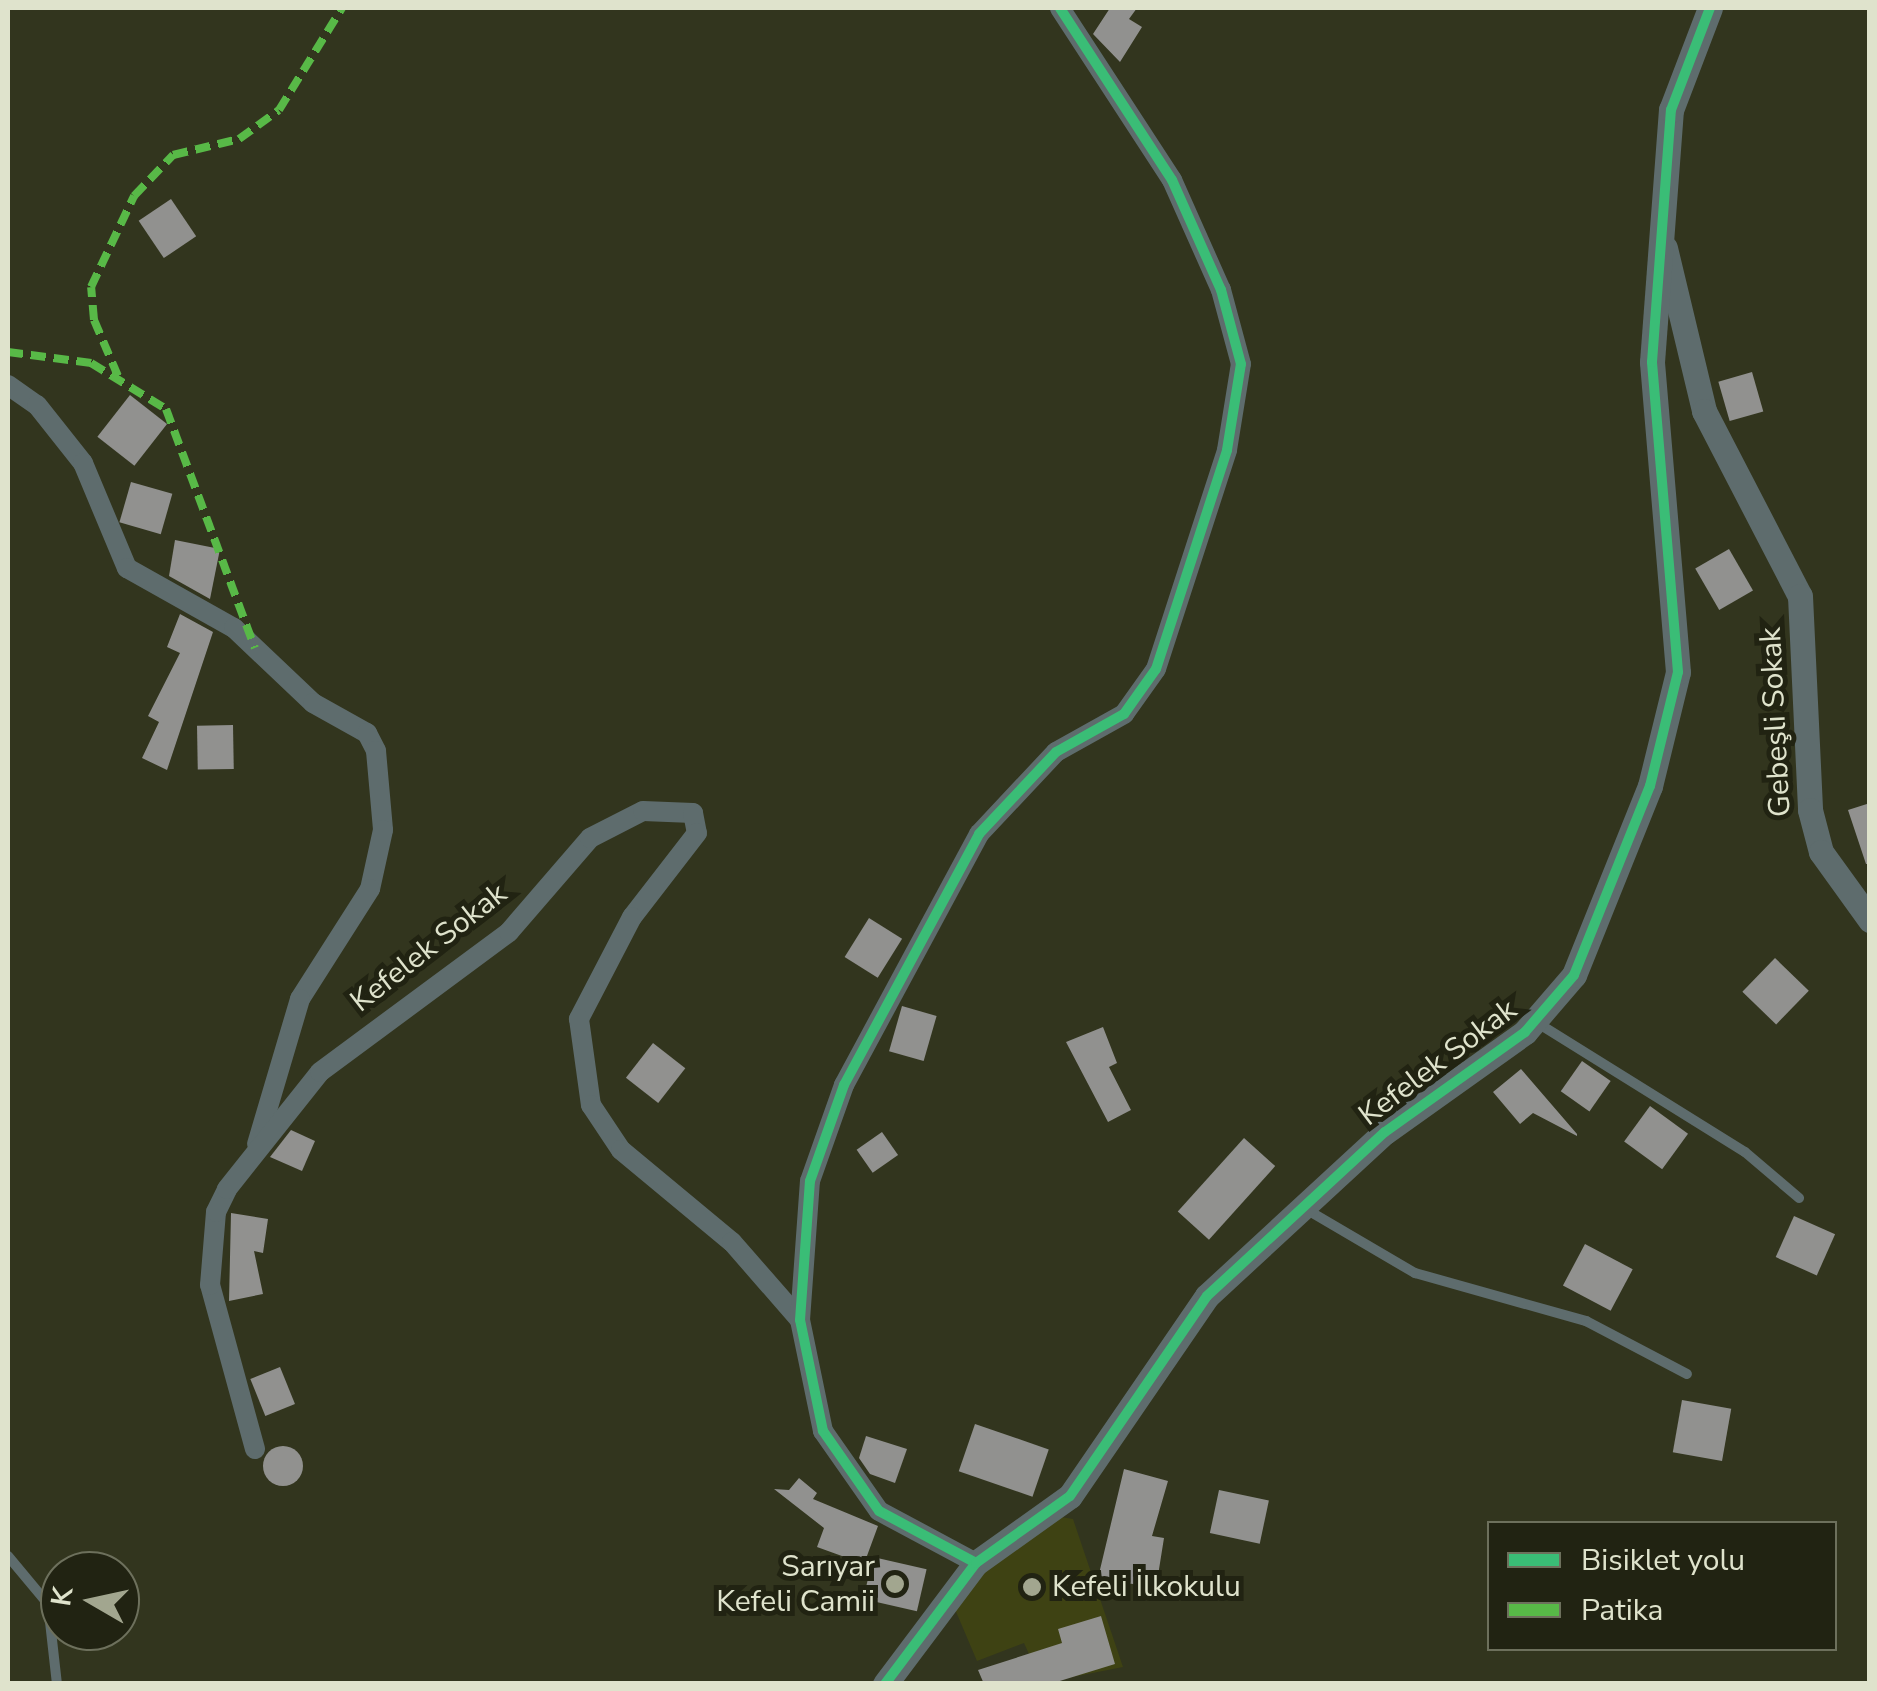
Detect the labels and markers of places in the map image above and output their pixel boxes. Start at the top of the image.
place label: Sarıyar Kefeli Camii [716,1549,875,1620]
place label: Kefeli İlkokulu [1052,1569,1241,1605]
marker: Sarıyar Kefeli Camii [884,1573,906,1595]
marker: Kefeli İlkokulu [1021,1576,1043,1598]

